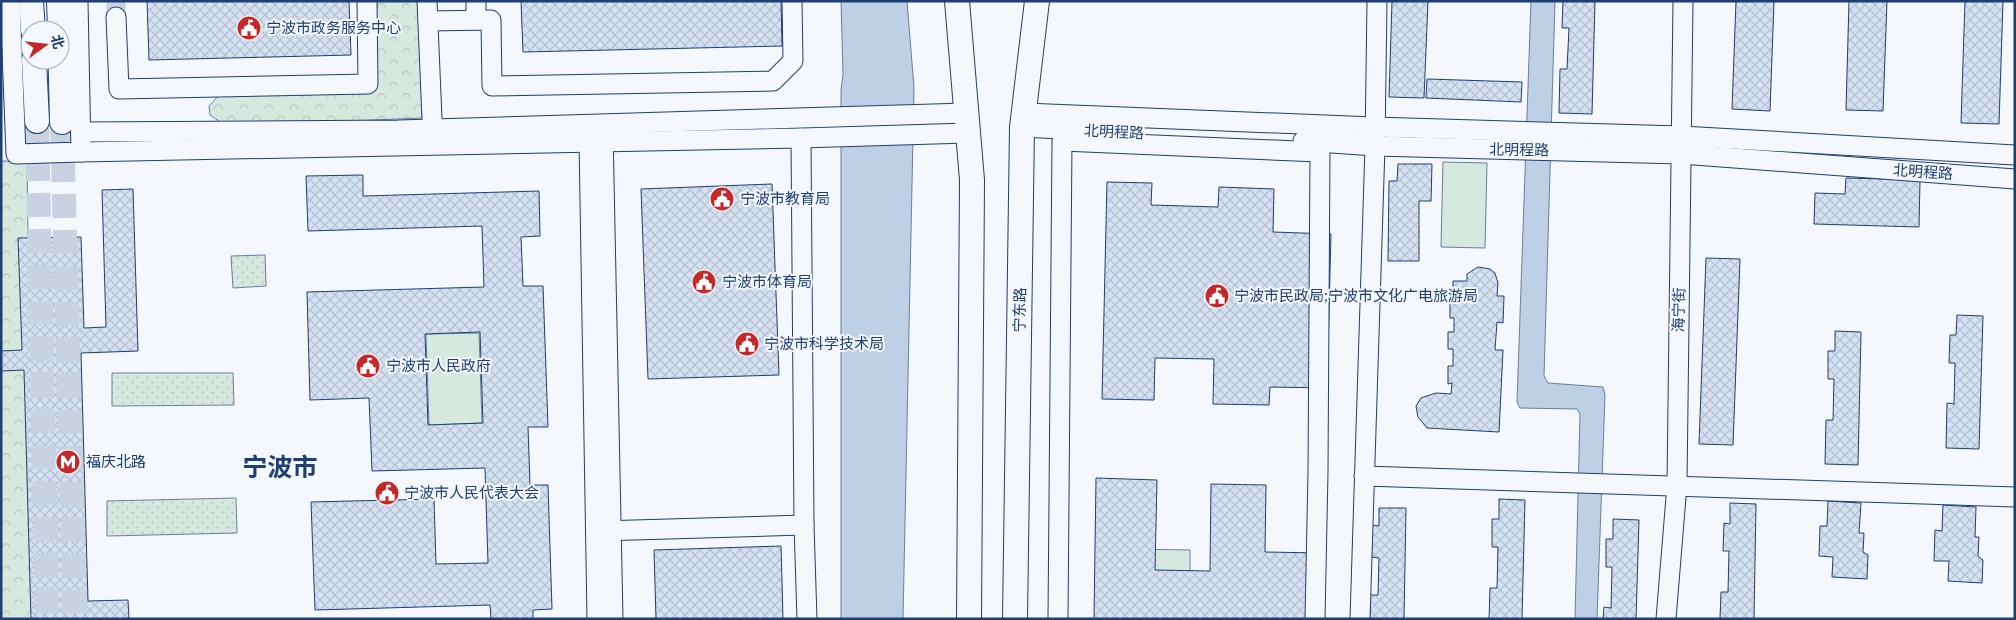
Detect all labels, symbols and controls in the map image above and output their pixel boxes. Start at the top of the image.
public building icon: 宁波市政务服务中心 [236,15,262,41]
place label: 宁波市政务服务中心 [266,18,401,36]
north arrow [20,20,70,70]
text: 北 [48,33,68,50]
street label: 北明程路 [1084,120,1144,142]
street label: 北明程路 [1489,139,1549,159]
street label: 北明程路 [1893,160,1954,182]
public building icon: 宁波市教育局 [709,186,735,212]
place label: 宁波市教育局 [740,189,830,207]
public building icon: 宁波市体育局 [691,269,717,295]
place label: 宁波市体育局 [722,272,812,290]
public building icon: 宁波市民政局;宁波市文化广电旅游局 [1204,283,1230,309]
place label: 宁波市民政局;宁波市文化广电旅游局 [1234,286,1478,304]
street label: 宁东路 [1010,287,1028,333]
street label: 海宁街 [1669,287,1687,333]
public building icon: 宁波市科学技术局 [734,331,760,357]
place label: 宁波市科学技术局 [764,334,884,352]
public building icon: 宁波市人民政府 [355,353,381,379]
place label: 宁波市人民政府 [386,356,491,374]
metro station icon: 福庆北路 [55,449,81,475]
district label: 宁波市 [242,451,318,481]
place label: 福庆北路 [86,452,146,470]
public building icon: 宁波市人民代表大会 [374,480,400,506]
place label: 宁波市人民代表大会 [404,483,539,501]

